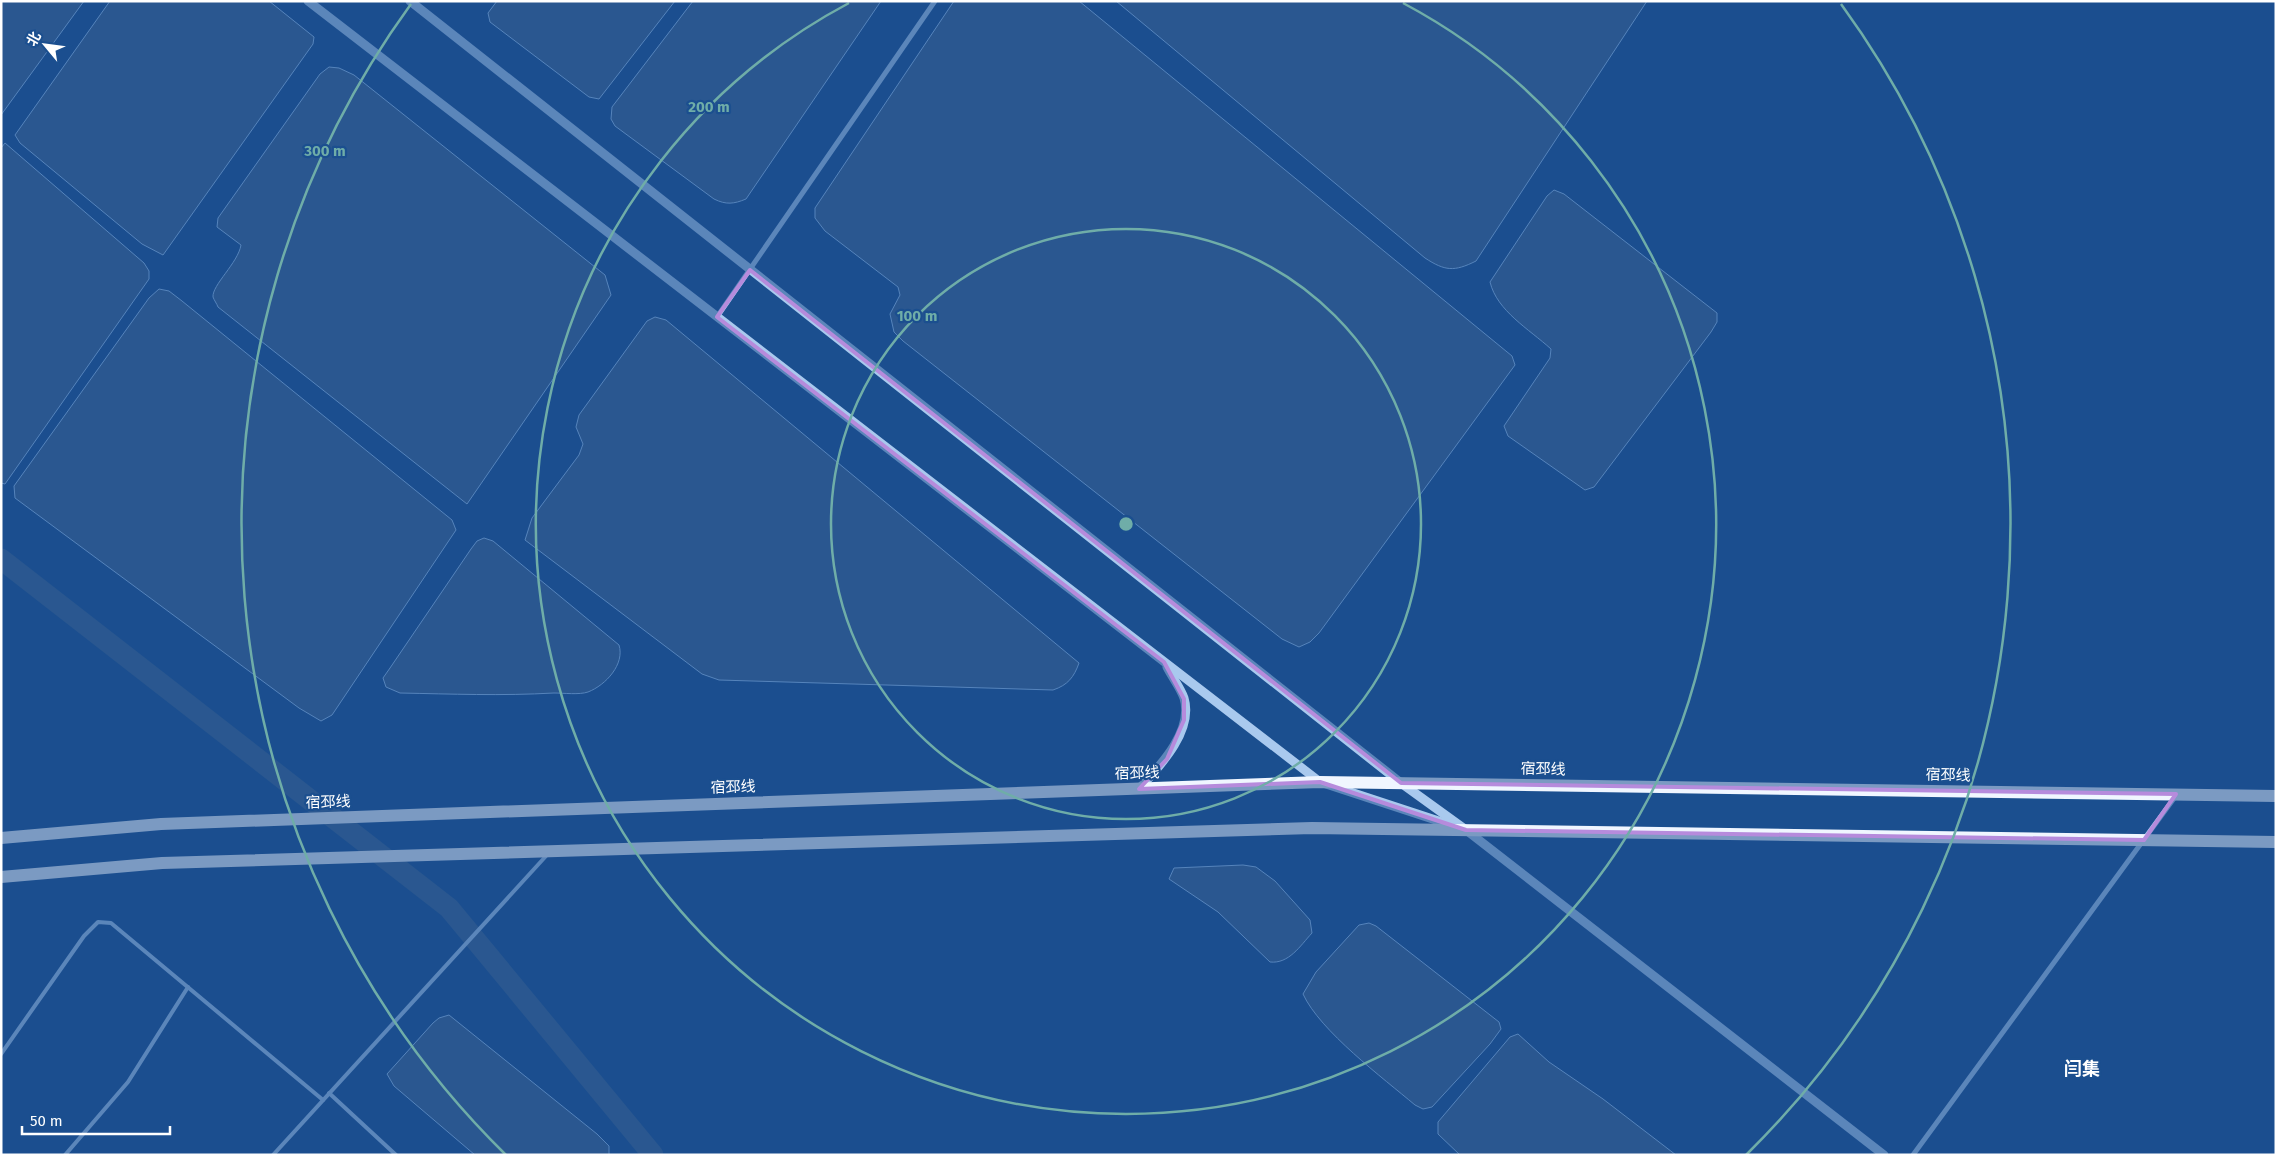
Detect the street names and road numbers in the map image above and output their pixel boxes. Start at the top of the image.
street label: 宿邳线 [1520,760,1566,778]
street label: 宿邳线 [1114,763,1160,783]
street label: 宿邳线 [1925,766,1971,784]
street label: 宿邳线 [710,777,756,797]
street label: 宿邳线 [305,792,351,812]

